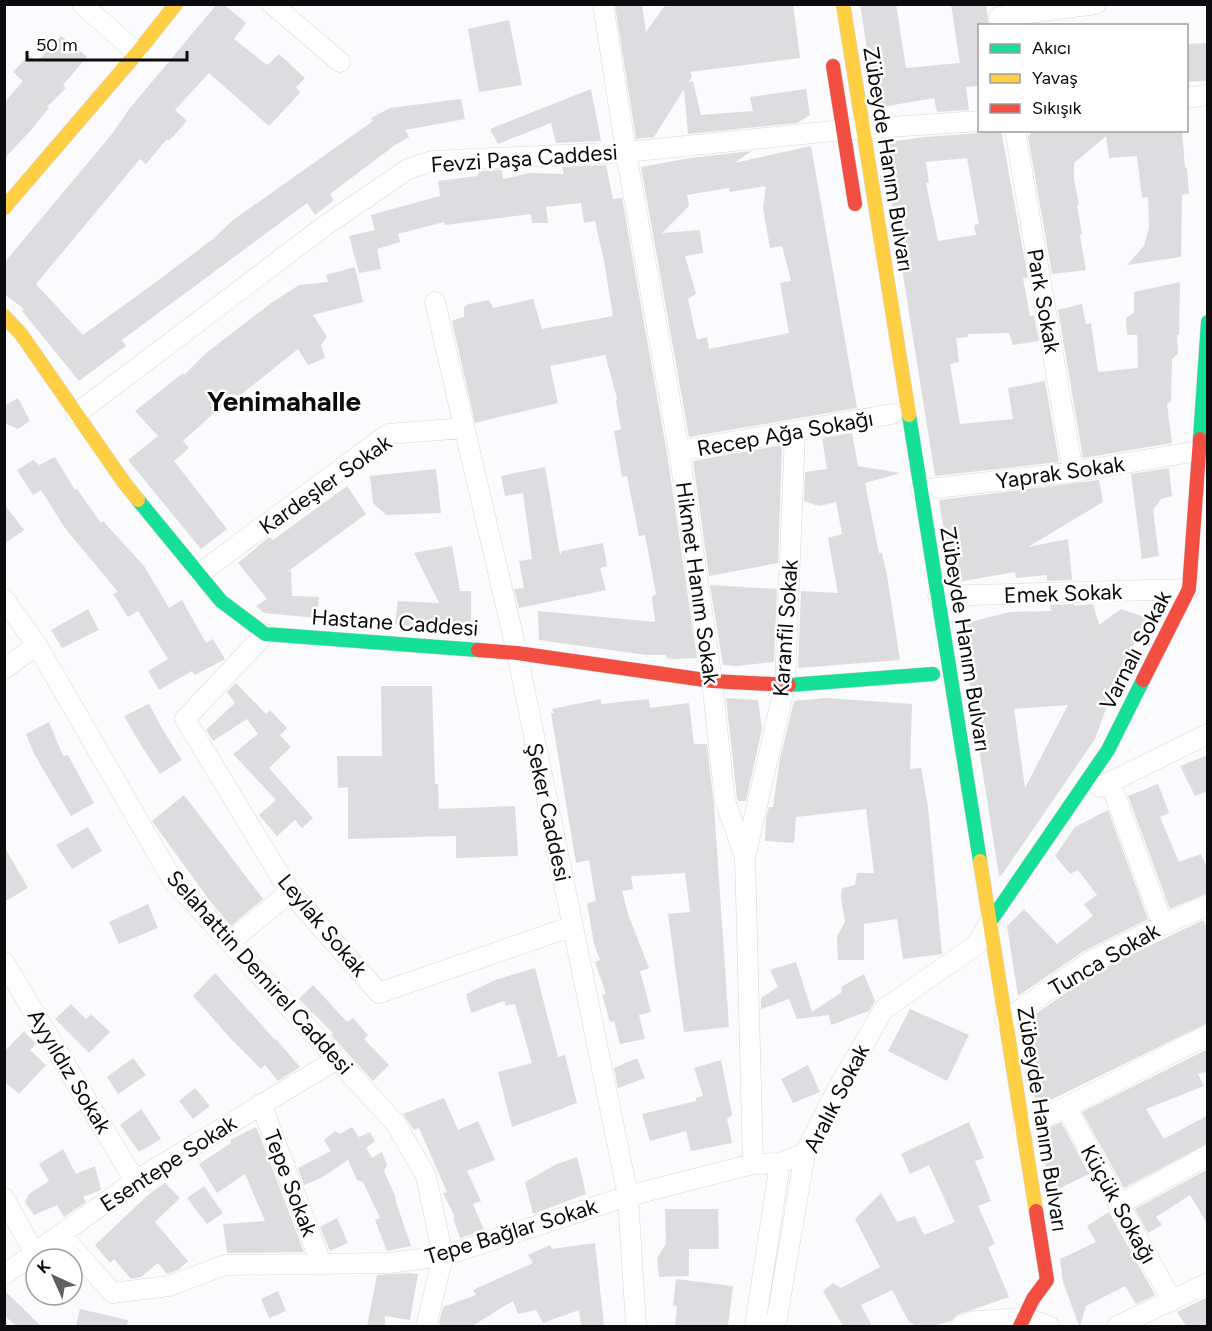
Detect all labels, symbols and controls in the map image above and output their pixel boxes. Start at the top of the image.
scale bar [27,24,188,62]
legend [978,24,1188,132]
text: 50 m [36,34,78,56]
text: Akıcı [1032,37,1071,59]
street label: Zübeyde Hanım Bulvarı [857,45,920,274]
text: Yavaş [1032,67,1078,89]
text: Sıkışık [1032,97,1082,119]
street label: Fevzi Paşa Caddesi [430,138,618,178]
street label: Park Sokak [1021,247,1066,356]
district label: Yenimahalle [207,384,361,418]
street label: Recep Ağa Sokağı [695,405,875,462]
street label: Kardeşler Sokak [254,429,397,540]
street label: Yaprak Sokak [994,450,1126,495]
street label: Hikmet Hanım Sokak [670,480,725,687]
street label: Zübeyde Hanım Bulvarı [934,525,997,754]
street label: Karanfil Sokak [767,558,804,698]
street label: Emek Sokak [1003,578,1123,609]
street label: Varnalı Sokak [1094,586,1177,714]
street label: Hastane Caddesi [311,603,479,642]
street label: Şeker Caddesi [521,740,576,884]
street label: Selahattin Demirel Caddesi [161,865,358,1080]
street label: Leylak Sokak [272,869,373,982]
street label: Tunca Sokak [1044,917,1164,1002]
street label: Ayyıldız Sokak [22,1004,118,1139]
street label: Zübeyde Hanım Bulvarı [1011,1005,1074,1234]
street label: Aralık Sokak [798,1039,875,1157]
street label: Esentepe Sokak [95,1109,242,1217]
street label: Tepe Sokak [258,1126,323,1241]
street label: Küçük Sokağı [1075,1140,1162,1268]
street label: Tepe Bağlar Sokak [422,1192,601,1270]
north arrow [24,1247,84,1307]
text: K [33,1256,54,1277]

